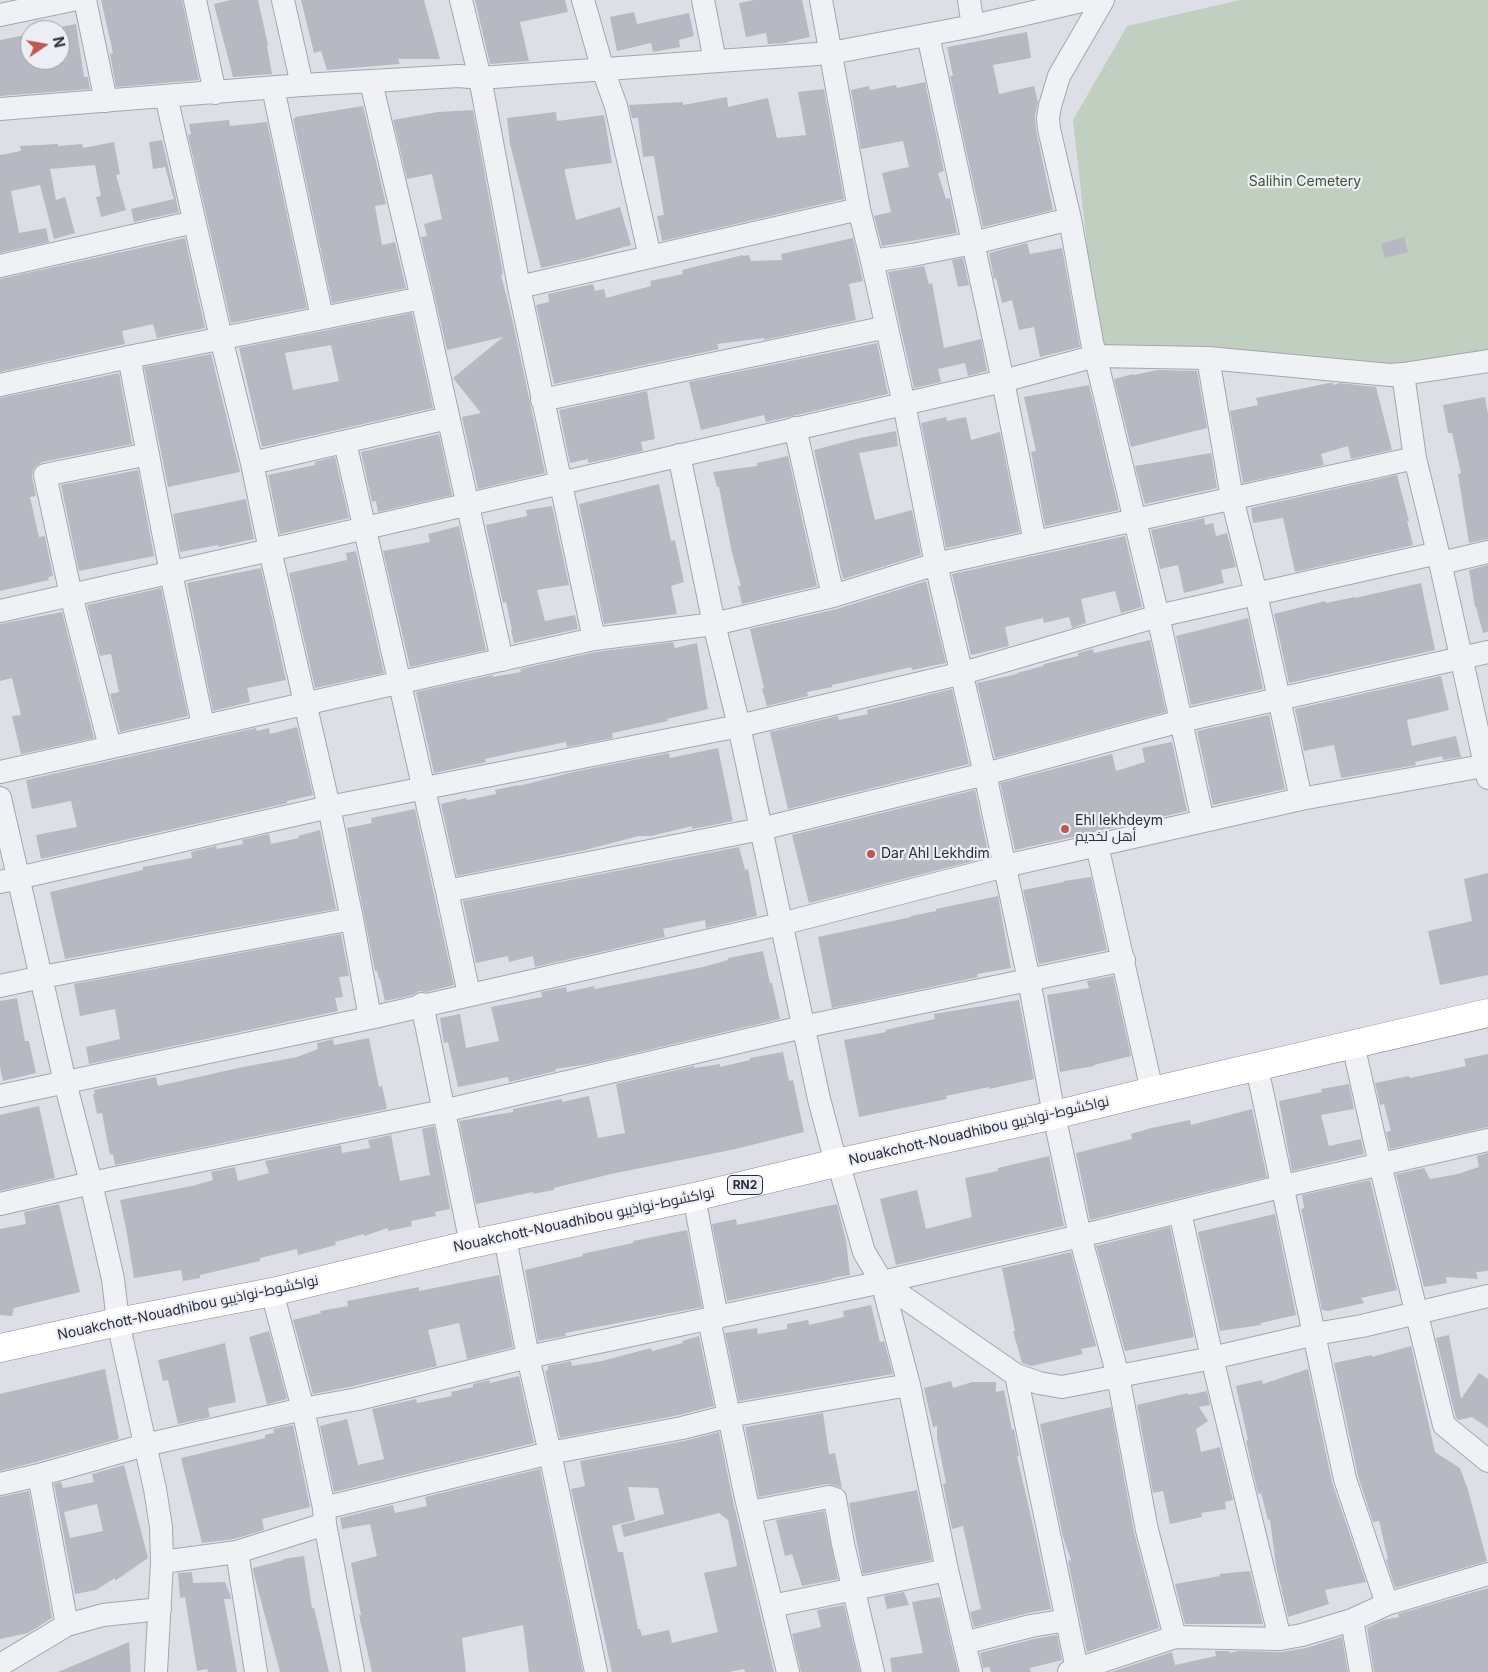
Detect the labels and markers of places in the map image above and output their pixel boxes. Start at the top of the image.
place label: Ehl lekhdeym أهل لخديم [1075,813,1163,846]
marker: Ehl lekhdeym أهل لخديم [1059,823,1071,835]
place label: Dar Ahl Lekhdim [881,846,990,862]
marker: Dar Ahl Lekhdim [865,848,877,860]

